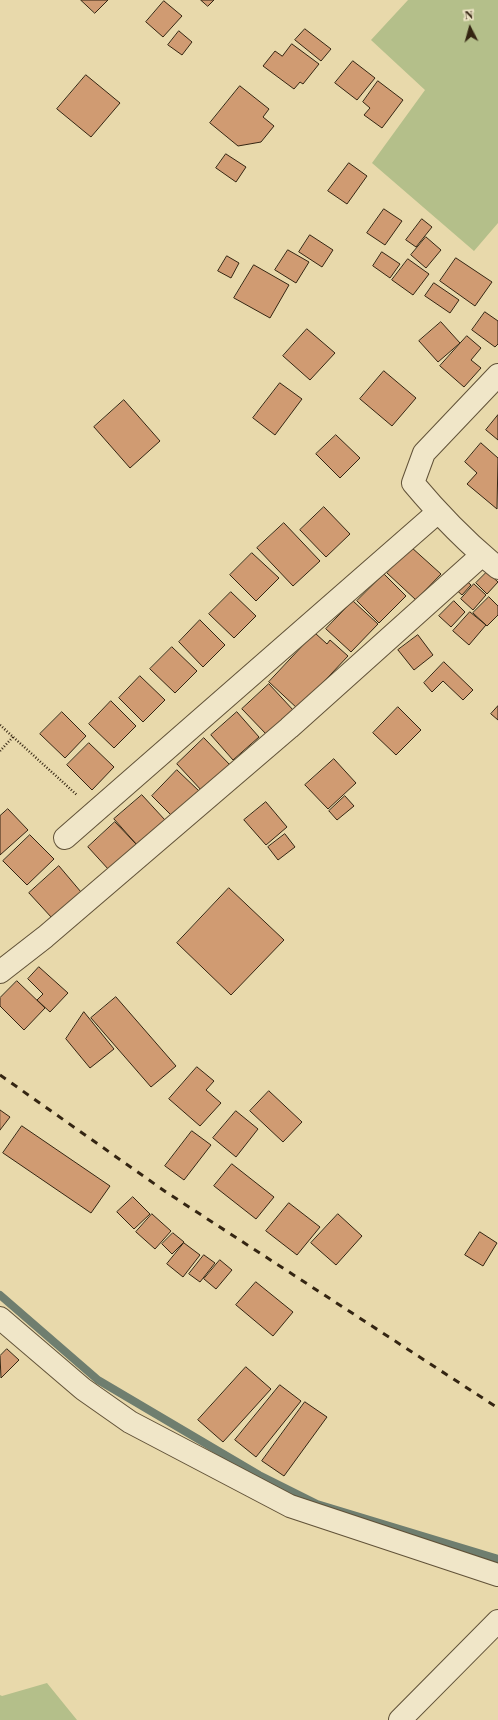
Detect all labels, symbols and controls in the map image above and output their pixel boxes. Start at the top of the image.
north arrow [450,8,490,48]
text: N [464,9,474,23]

